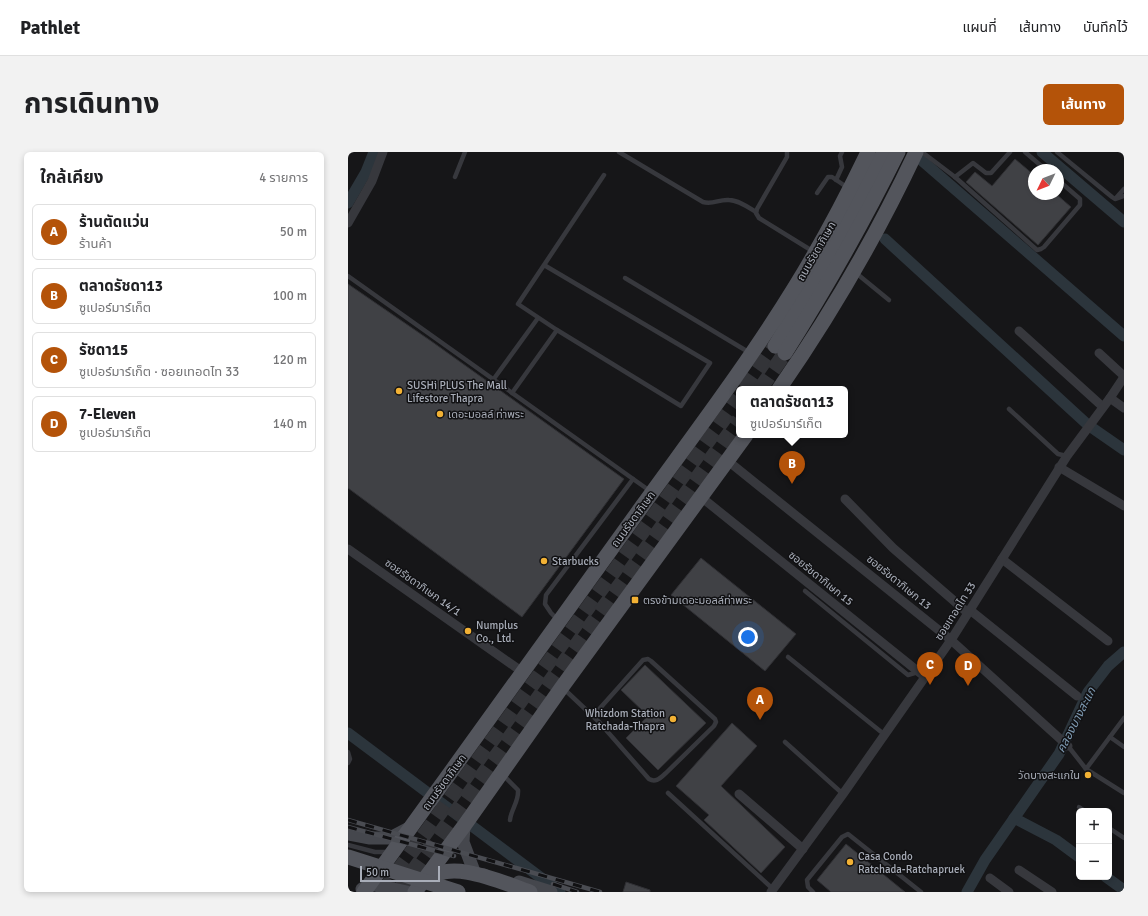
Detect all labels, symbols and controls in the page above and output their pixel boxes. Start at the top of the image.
text: Pathlet [20,16,80,40]
text: แผนที่ [963,19,997,36]
text: เส้นทาง [1019,19,1061,36]
text: บันทึกไว้ [1083,19,1128,36]
button: เส้นทาง [1043,84,1124,125]
text: การเดินทาง [24,87,159,121]
north arrow [1028,164,1064,200]
text: ใกล้เคียง [40,167,103,188]
text: 4 รายการ [259,170,308,186]
text: ร้านตัดแว่น [79,213,149,231]
street label: ถนนรัชดาภิเษก [794,219,839,283]
text: A [50,224,58,240]
text: 50 m [280,224,307,240]
text: ร้านค้า [79,236,112,252]
text: ตลาดรัชดา13 [79,277,163,295]
text: B [50,288,58,304]
text: 100 m [273,288,307,304]
text: ซูเปอร์มาร์เก็ต [79,300,151,316]
text: รัชดา15 [79,341,128,359]
text: C [50,352,58,368]
text: 120 m [273,352,307,368]
text: ซูเปอร์มาร์เก็ต · ซอยเทอดไท 33 [79,364,239,380]
place label: SUSHi PLUS The Mall Lifestore Thapra [407,379,507,405]
marker: SUSHi PLUS The Mall Lifestore Thapra [394,386,404,396]
popup [736,386,848,438]
text: ตลาดรัชดา13 [750,393,834,411]
text: 7-Eleven [79,405,136,423]
place label: เดอะมอลล์ ท่าพระ [448,408,524,421]
marker: เดอะมอลล์ ท่าพระ [435,409,445,419]
text: D [50,416,58,432]
text: 140 m [273,416,307,432]
text: ซูเปอร์มาร์เก็ต [750,416,822,432]
text: ซูเปอร์มาร์เก็ต [79,425,151,441]
pin: B [779,451,805,484]
street label: ถนนรัชดาภิเษก [609,489,658,550]
street label: ซอยรัชดาภิเษก 15 [786,548,856,608]
street label: ซอยรัชดาภิเษก 13 [864,552,934,612]
place label: Starbucks [552,555,599,568]
street label: ซอยรัชดาภิเษก 14/1 [382,556,463,619]
marker: Starbucks [539,556,549,566]
street label: ซอยเทอดไท 33 [932,580,979,643]
place label: ตรงข้ามเดอะมอลล์ท่าพระ [643,594,752,607]
marker: ตรงข้ามเดอะมอลล์ท่าพระ [630,595,640,605]
place label: Numplus Co., Ltd. [476,619,518,645]
marker: Numplus Co., Ltd. [463,626,473,636]
your location [738,627,758,647]
pin: C [917,652,943,685]
pin: D [955,653,981,686]
water label: คลองบางสะแก [1054,684,1100,755]
pin: A [747,687,773,720]
place label: Whizdom Station Ratchada-Thapra [585,707,665,733]
marker: Whizdom Station Ratchada-Thapra [668,714,678,724]
street label: ถนนรัชดาภิเษก [420,752,469,813]
place label: วัดบางสะแกใน [1018,769,1080,782]
marker: วัดบางสะแกใน [1083,770,1093,780]
map controls [1076,808,1112,880]
button: + [1076,808,1112,844]
button: − [1076,844,1112,880]
place label: Casa Condo Ratchada-Ratchapruek [858,850,966,876]
marker: Casa Condo Ratchada-Ratchapruek [845,857,855,867]
scale bar [360,864,440,883]
text: 50 m [366,866,389,879]

